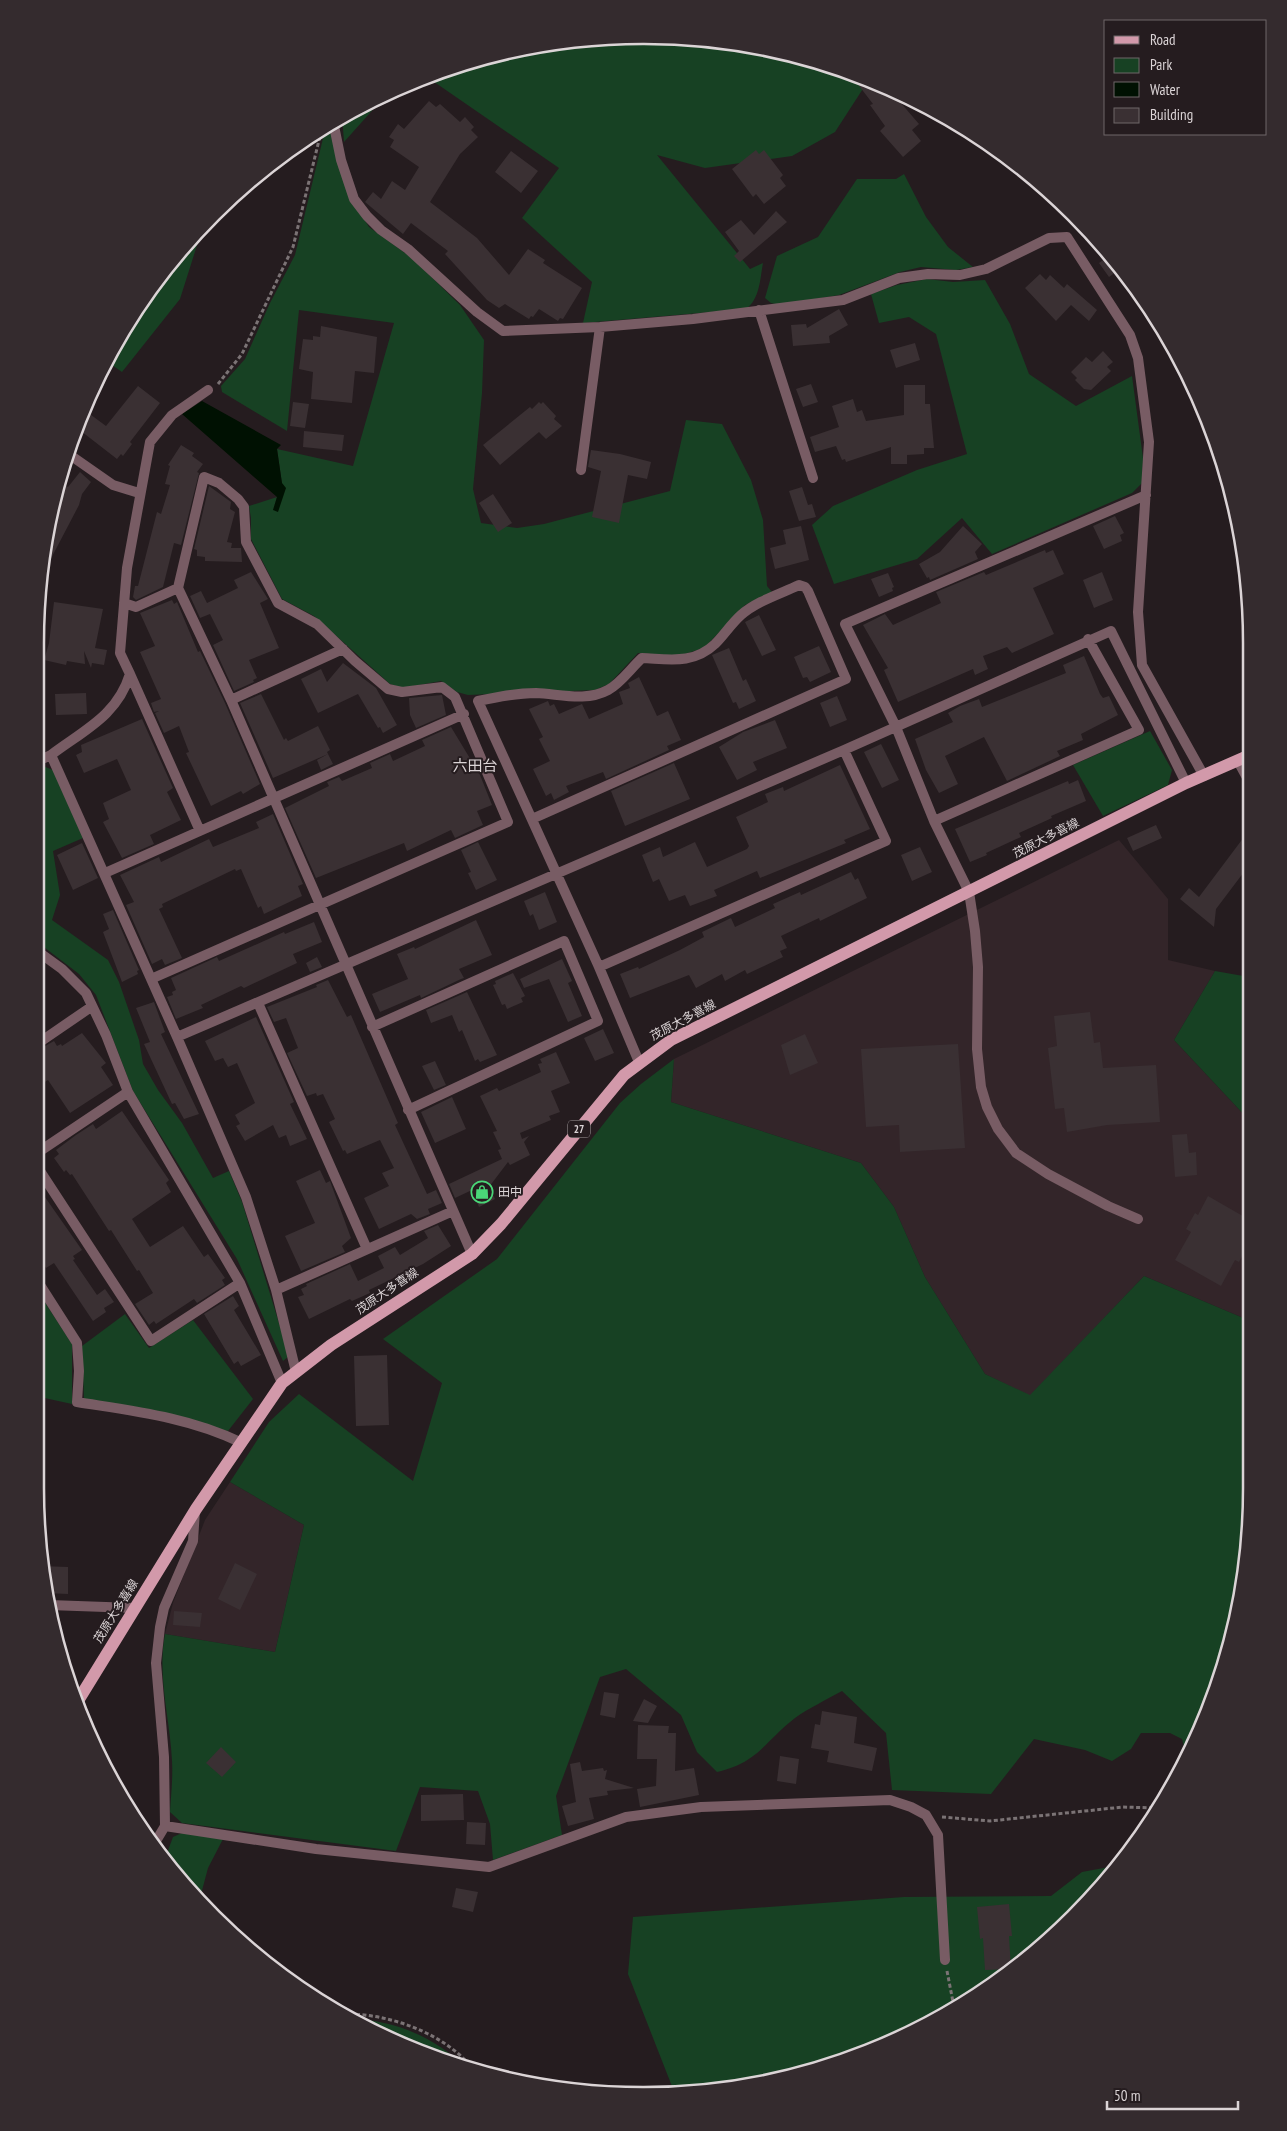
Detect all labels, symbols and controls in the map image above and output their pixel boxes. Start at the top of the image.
legend [1104,20,1267,135]
text: Road [1150,30,1176,49]
text: Park [1150,55,1172,74]
text: Water [1150,80,1181,99]
text: Building [1150,105,1193,124]
district label: 六田台 [452,756,498,775]
street label: 茂原大多喜線 [1010,815,1081,861]
street label: 茂原大多喜線 [647,996,718,1043]
road number: 27 [568,1120,590,1138]
shop icon: 田中 [470,1180,494,1204]
place label: 田中 [498,1184,522,1199]
street label: 茂原大多喜線 [353,1264,421,1317]
street label: 茂原大多喜線 [90,1576,141,1645]
scale bar [1107,2078,1238,2110]
text: 50 m [1114,2086,1140,2105]

